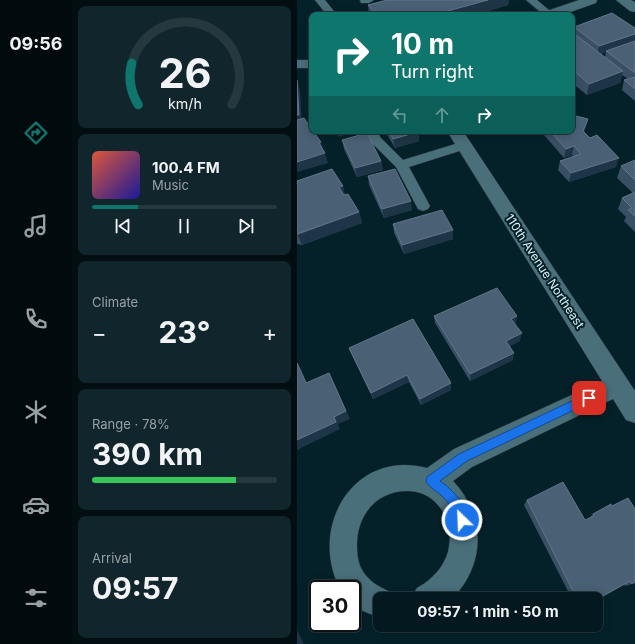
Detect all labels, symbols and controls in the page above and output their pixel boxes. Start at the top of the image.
text: 10 m [391,27,454,61]
icon: right [325,28,377,80]
text: 09:56 [9,33,63,54]
text: 26 [158,48,211,98]
text: Turn right [391,61,474,82]
text: km/h [168,94,201,111]
icon: left [389,104,411,126]
icon: ahead [431,104,453,126]
icon: right [473,104,495,126]
icon: directions [22,119,50,147]
text: 100.4 FM [152,158,220,177]
text: Music [152,177,189,193]
street label: 110th Avenue Northeast [502,211,588,331]
icon: music [22,212,50,240]
icon: previous [112,215,134,237]
icon: pause [173,215,195,237]
icon: next [235,215,257,237]
text: Climate [92,294,138,310]
icon: phone [22,305,50,333]
text: 23° [159,314,210,350]
text: − [92,320,107,346]
text: + [262,320,277,346]
pin [572,381,606,415]
icon: arrive [578,387,600,409]
icon: climate [22,398,50,426]
text: Range · 78% [92,416,170,432]
text: 390 km [92,436,203,472]
icon: car [22,491,50,519]
position arrow [441,499,483,541]
text: Arrival [92,550,132,566]
text: 09:57 [92,570,178,606]
speed limit sign: 30 [309,580,361,632]
icon: filters [22,584,50,612]
text: 09:57 · 1 min · 50 m [417,602,559,621]

